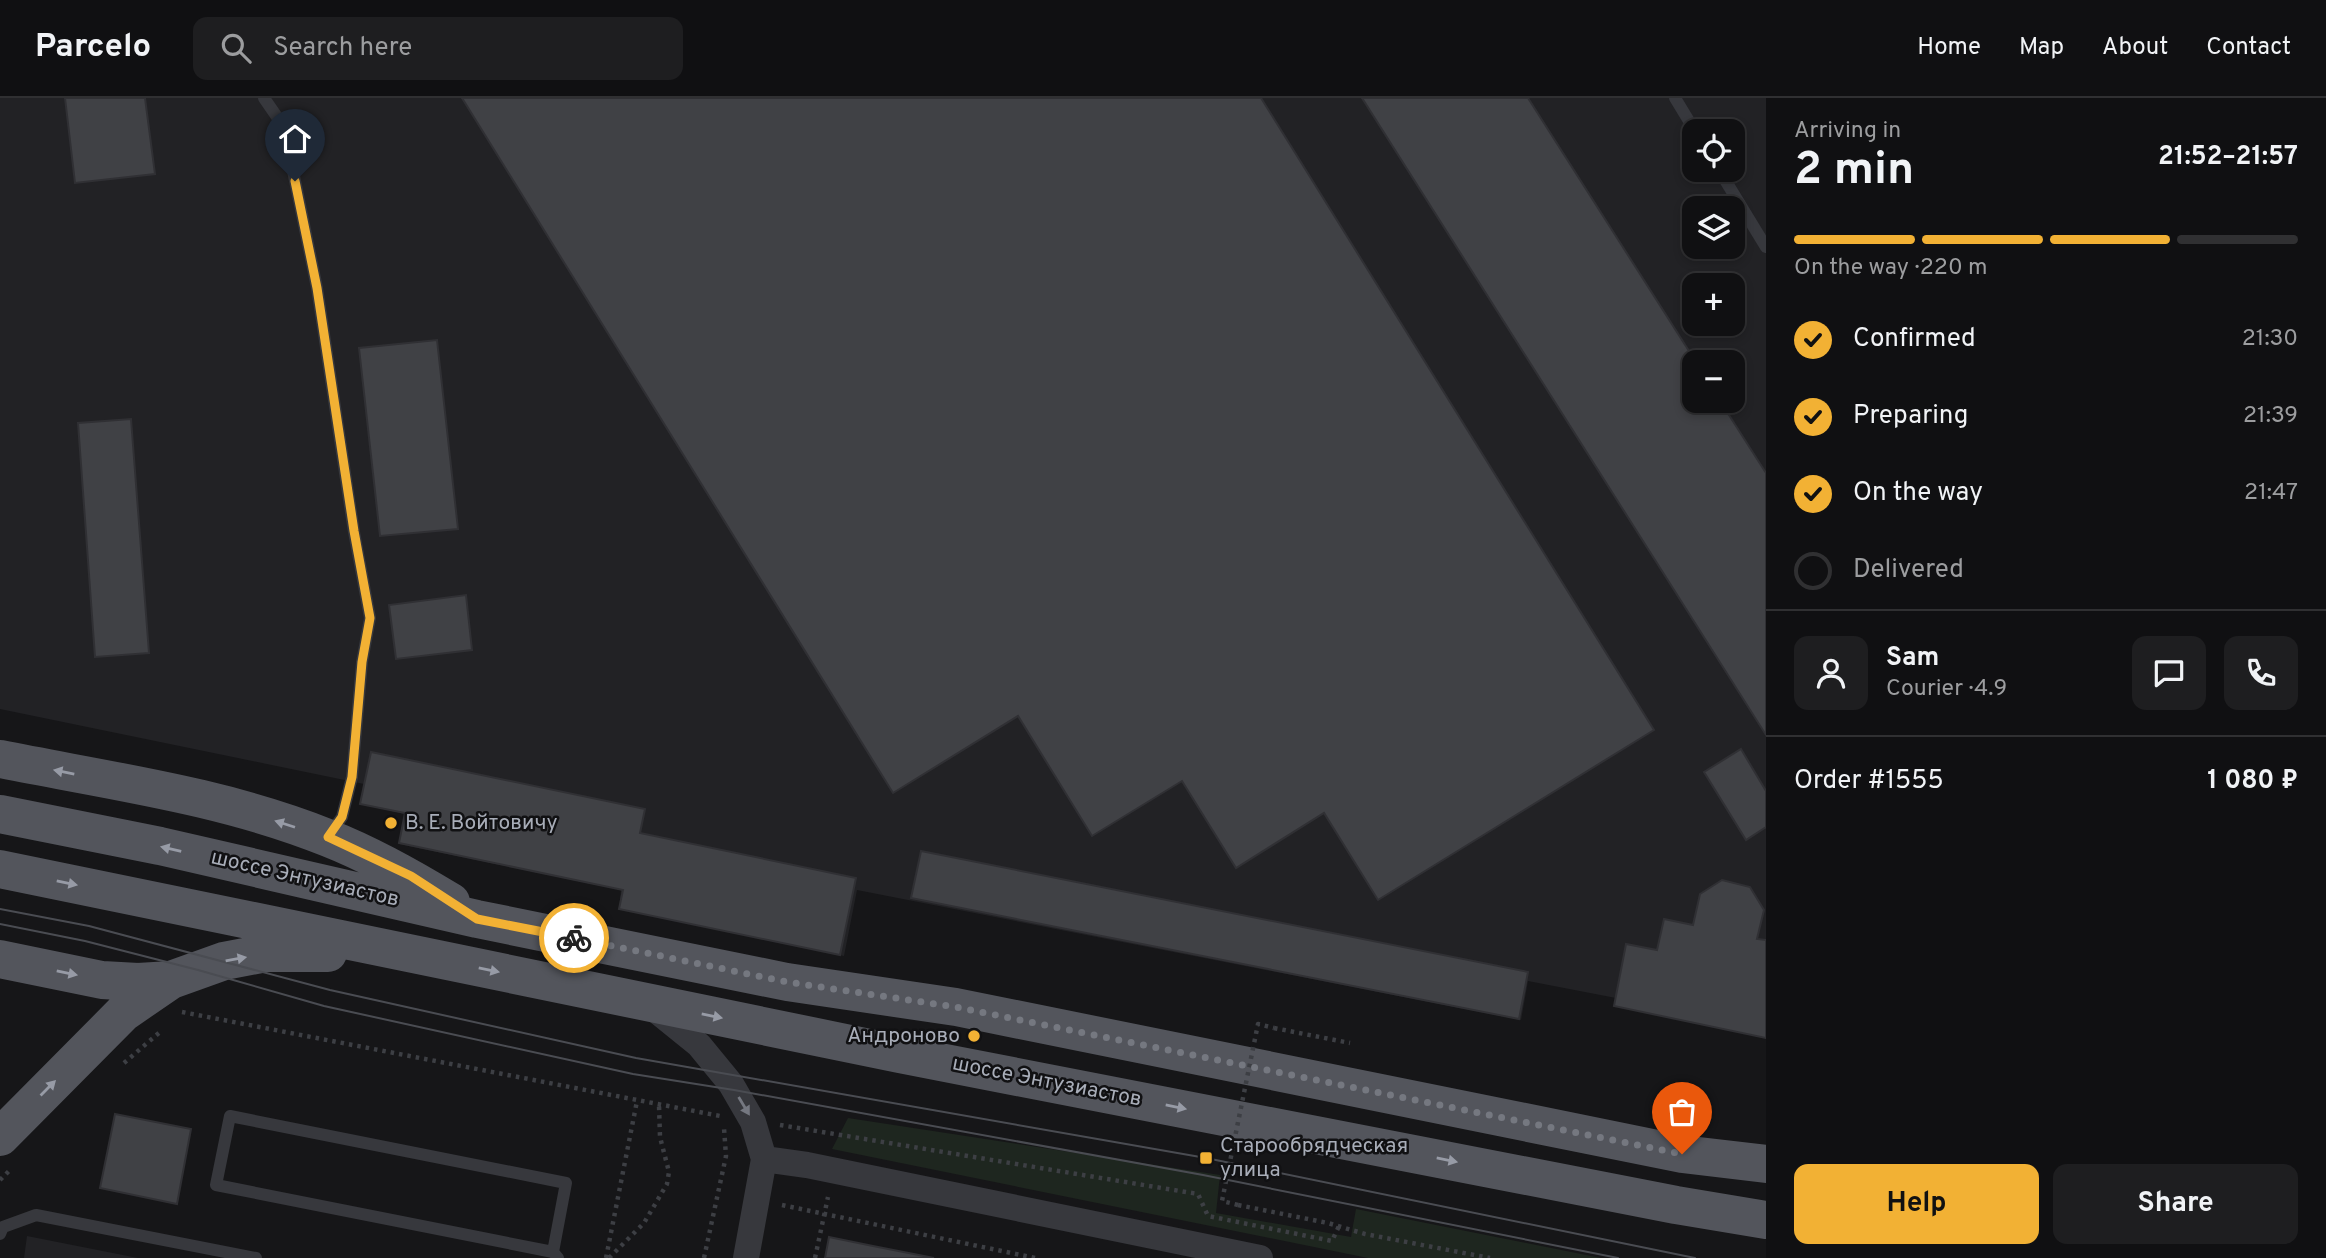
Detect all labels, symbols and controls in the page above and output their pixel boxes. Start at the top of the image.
search box [193,17,683,80]
text: Parcelo [35,27,151,69]
icon: search [217,29,255,67]
text: Search here [273,32,412,65]
text: Home [1917,33,1981,63]
text: Map [2019,33,2064,63]
text: About [2102,33,2168,63]
text: Contact [2206,33,2291,63]
pin [265,109,325,181]
text: Arriving in [1794,117,1901,146]
map controls [1682,119,1745,413]
button: locate [1682,119,1745,182]
icon: home [276,120,314,158]
text: 21:52–21:57 [2158,141,2298,174]
text: 2 min [1794,142,1914,201]
button: layers [1682,196,1745,259]
text: On the way · 220 m [1794,254,1988,283]
button: + [1682,273,1745,336]
icon: check [1794,321,1832,359]
text: Confirmed [1853,323,1976,356]
text: 21:30 [2242,325,2298,354]
button: − [1682,350,1745,413]
icon: check [1794,398,1832,436]
text: Preparing [1853,400,1968,433]
text: 21:39 [2243,402,2298,431]
icon: check [1794,475,1832,513]
text: On the way [1853,477,1983,510]
text: 21:47 [2244,479,2298,508]
text: Delivered [1853,554,1964,587]
button: person [1794,636,1868,710]
button: chat [2132,636,2206,710]
button: phone [2224,636,2298,710]
text: Sam [1886,642,1939,675]
text: Courier · 4.9 [1886,675,2007,704]
text: Order #1555 [1794,765,1944,798]
text: 1 080 ₽ [2207,765,2298,798]
one-way arrow [53,766,75,777]
place label: В. Е. Войтовичу [405,810,558,837]
marker: В. Е. Войтовичу [383,815,399,831]
one-way arrow [274,818,295,828]
one-way arrow [160,843,182,854]
street label: шоссе Энтузиастов [208,844,402,914]
one-way arrow [56,878,78,889]
courier [539,903,609,973]
icon: bike [555,919,593,957]
one-way arrow [225,953,247,964]
one-way arrow [478,965,500,976]
one-way arrow [56,967,78,978]
one-way arrow [701,1011,723,1022]
place label: Андроново [847,1023,960,1050]
marker: Андроново [966,1028,982,1044]
street label: шоссе Энтузиастов [950,1050,1144,1114]
one-way arrow [39,1081,56,1097]
pin [1652,1082,1712,1154]
icon: bag [1663,1093,1701,1131]
one-way arrow [738,1097,750,1116]
one-way arrow [1165,1102,1187,1113]
place label: Старообрядческая улица [1220,1133,1408,1184]
marker: Старообрядческая улица [1198,1150,1214,1166]
one-way arrow [1436,1155,1458,1166]
button: Help [1794,1164,2039,1244]
button: Share [2053,1164,2298,1244]

